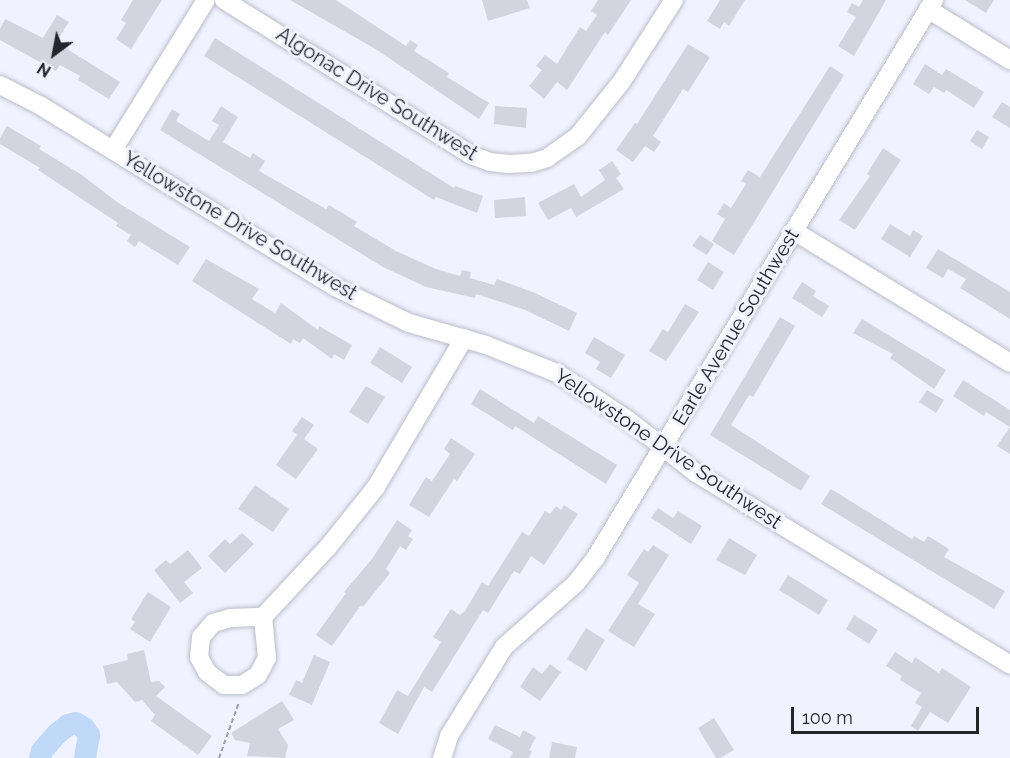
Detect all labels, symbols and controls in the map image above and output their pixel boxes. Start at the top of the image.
street label: Algonac Drive Southwest [272,22,482,166]
north arrow [24,24,84,84]
text: N [34,58,54,81]
street label: Yellowstone Drive Southwest [119,146,361,306]
street label: Earle Avenue Southwest [668,224,804,430]
street label: Yellowstone Drive Southwest [550,364,786,534]
scale bar [794,695,982,733]
text: 100 m [802,707,853,728]

